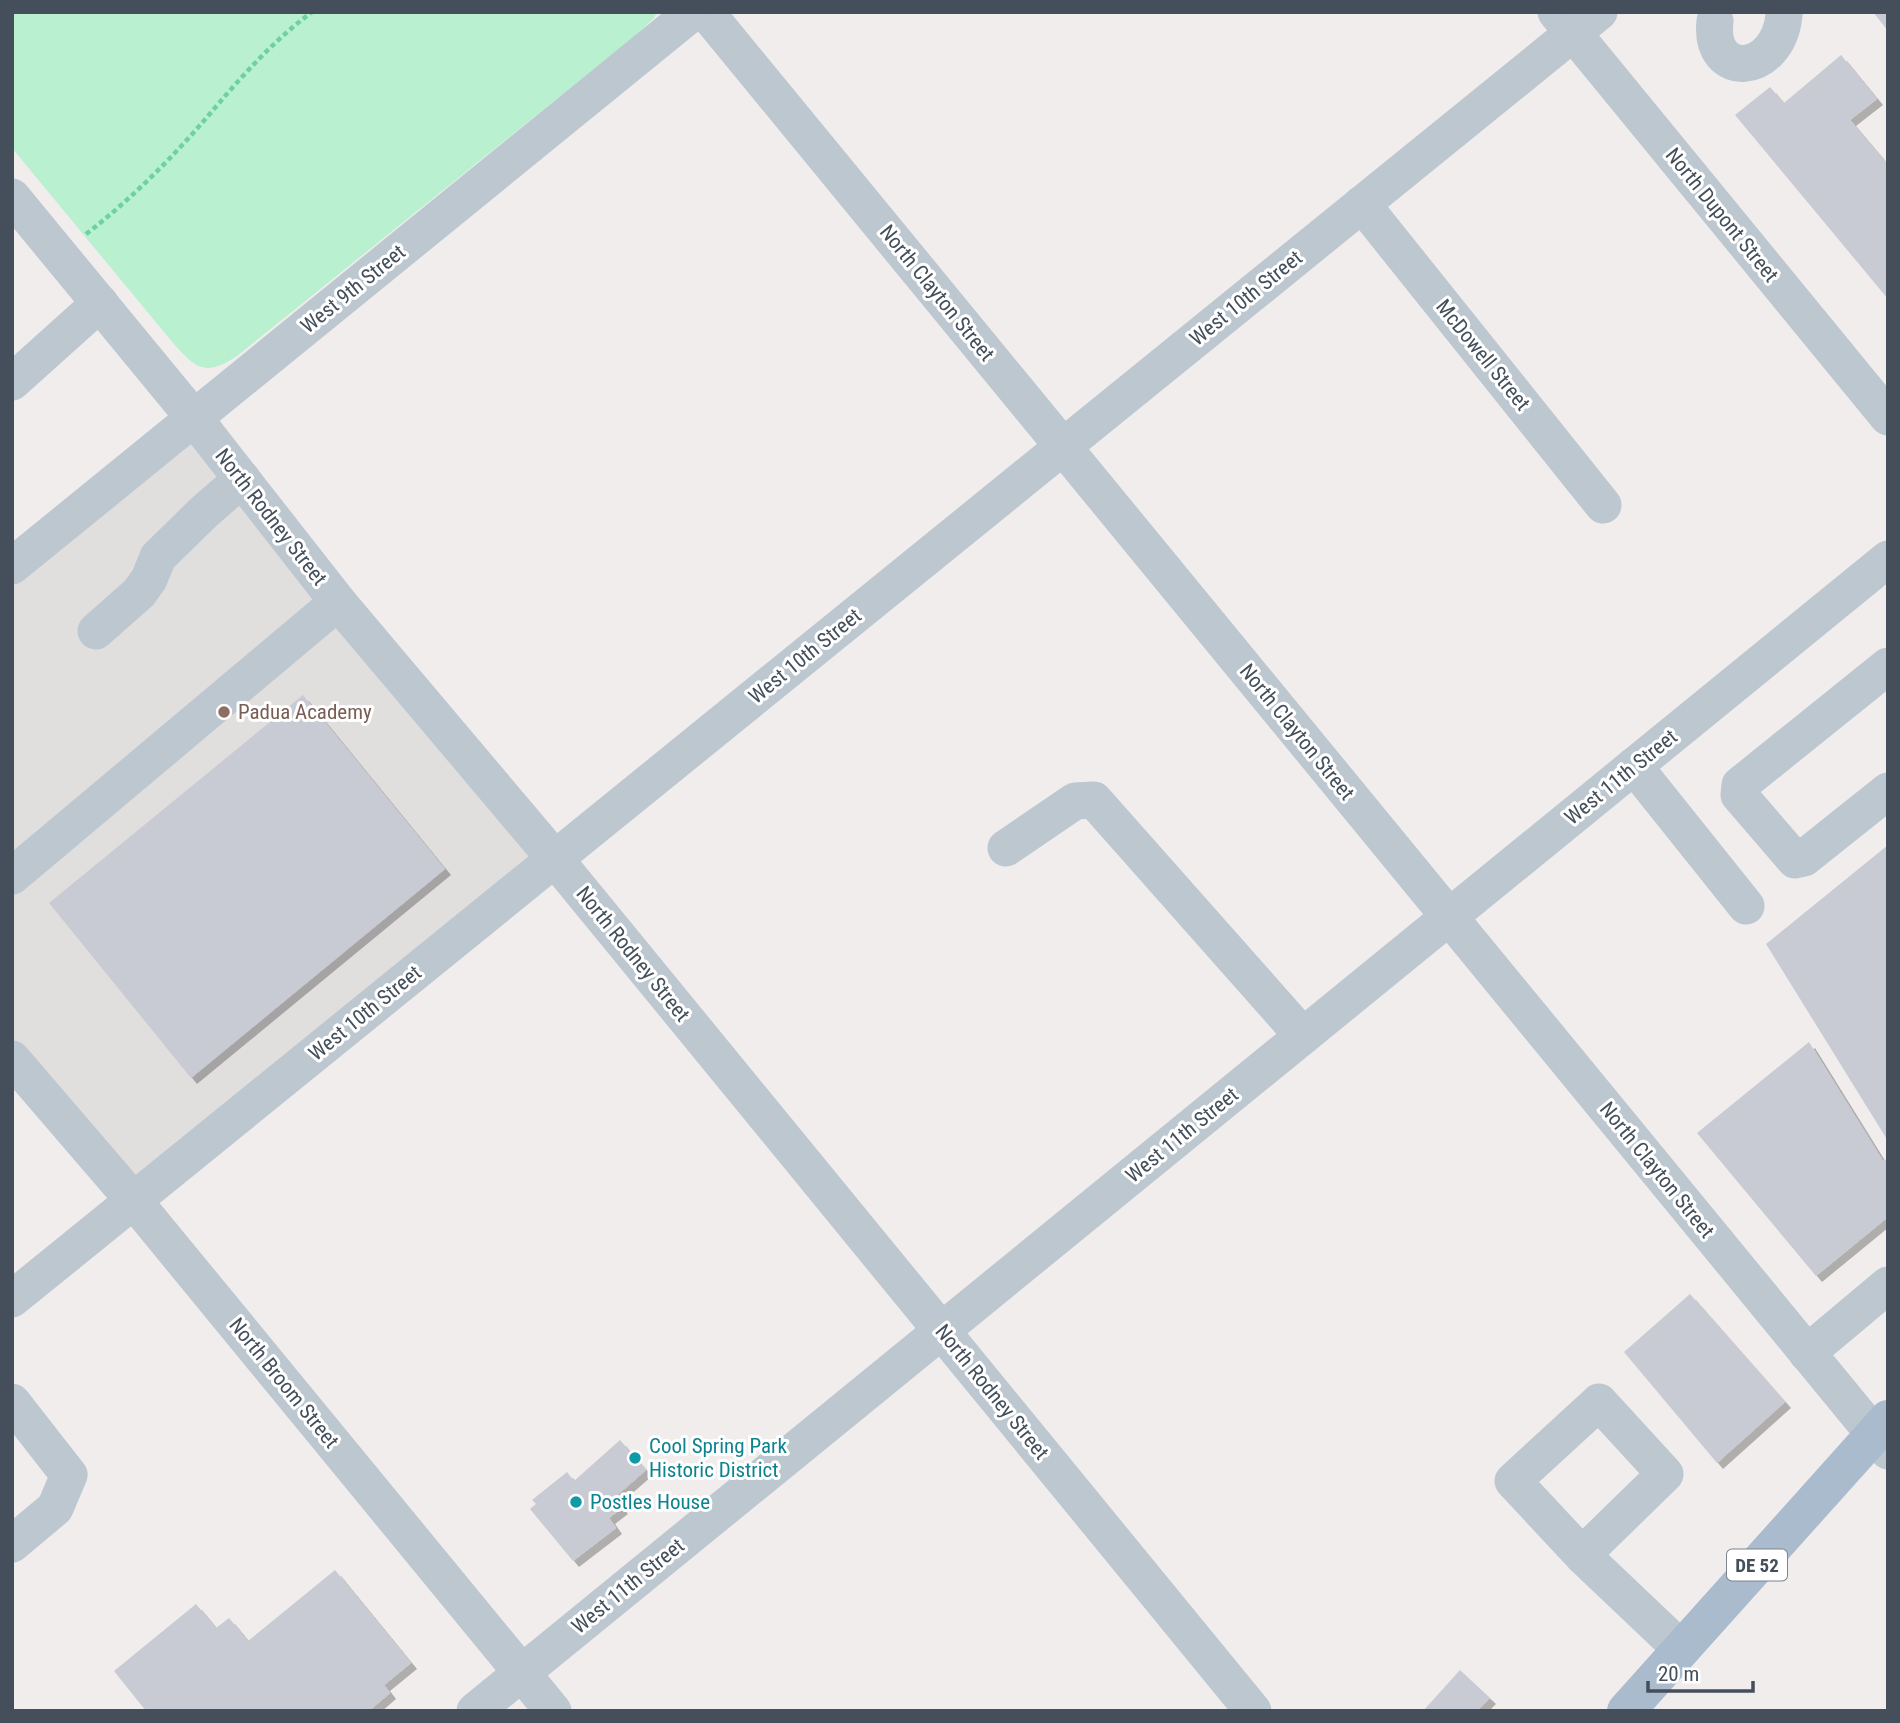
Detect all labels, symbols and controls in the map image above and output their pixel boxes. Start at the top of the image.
street label: North Dupont Street [1661,143,1783,287]
street label: North Clayton Street [875,220,999,366]
street label: West 9th Street [296,240,410,338]
street label: West 10th Street [1185,245,1307,351]
street label: McDowell Street [1431,295,1535,415]
street label: North Rodney Street [210,444,332,590]
street label: West 10th Street [744,603,866,709]
street label: North Clayton Street [1235,659,1359,805]
place label: Padua Academy [238,700,372,724]
marker: Padua Academy [216,704,232,720]
street label: West 11th Street [1560,724,1682,830]
street label: North Rodney Street [571,882,695,1026]
street label: West 10th Street [304,960,426,1066]
street label: West 11th Street [1121,1082,1243,1188]
street label: North Clayton Street [1595,1097,1719,1243]
street label: North Broom Street [224,1313,344,1453]
street label: North Rodney Street [930,1320,1054,1464]
place label: Cool Spring Park Historic District [649,1434,787,1482]
marker: Cool Spring Park Historic District [627,1450,643,1466]
place label: Postles House [590,1490,710,1514]
marker: Postles House [568,1494,584,1510]
street label: West 11th Street [567,1533,689,1639]
road number: DE 52 [1727,1550,1787,1581]
scale bar [1648,1650,1753,1694]
text: 20 m [1658,1662,1699,1686]

